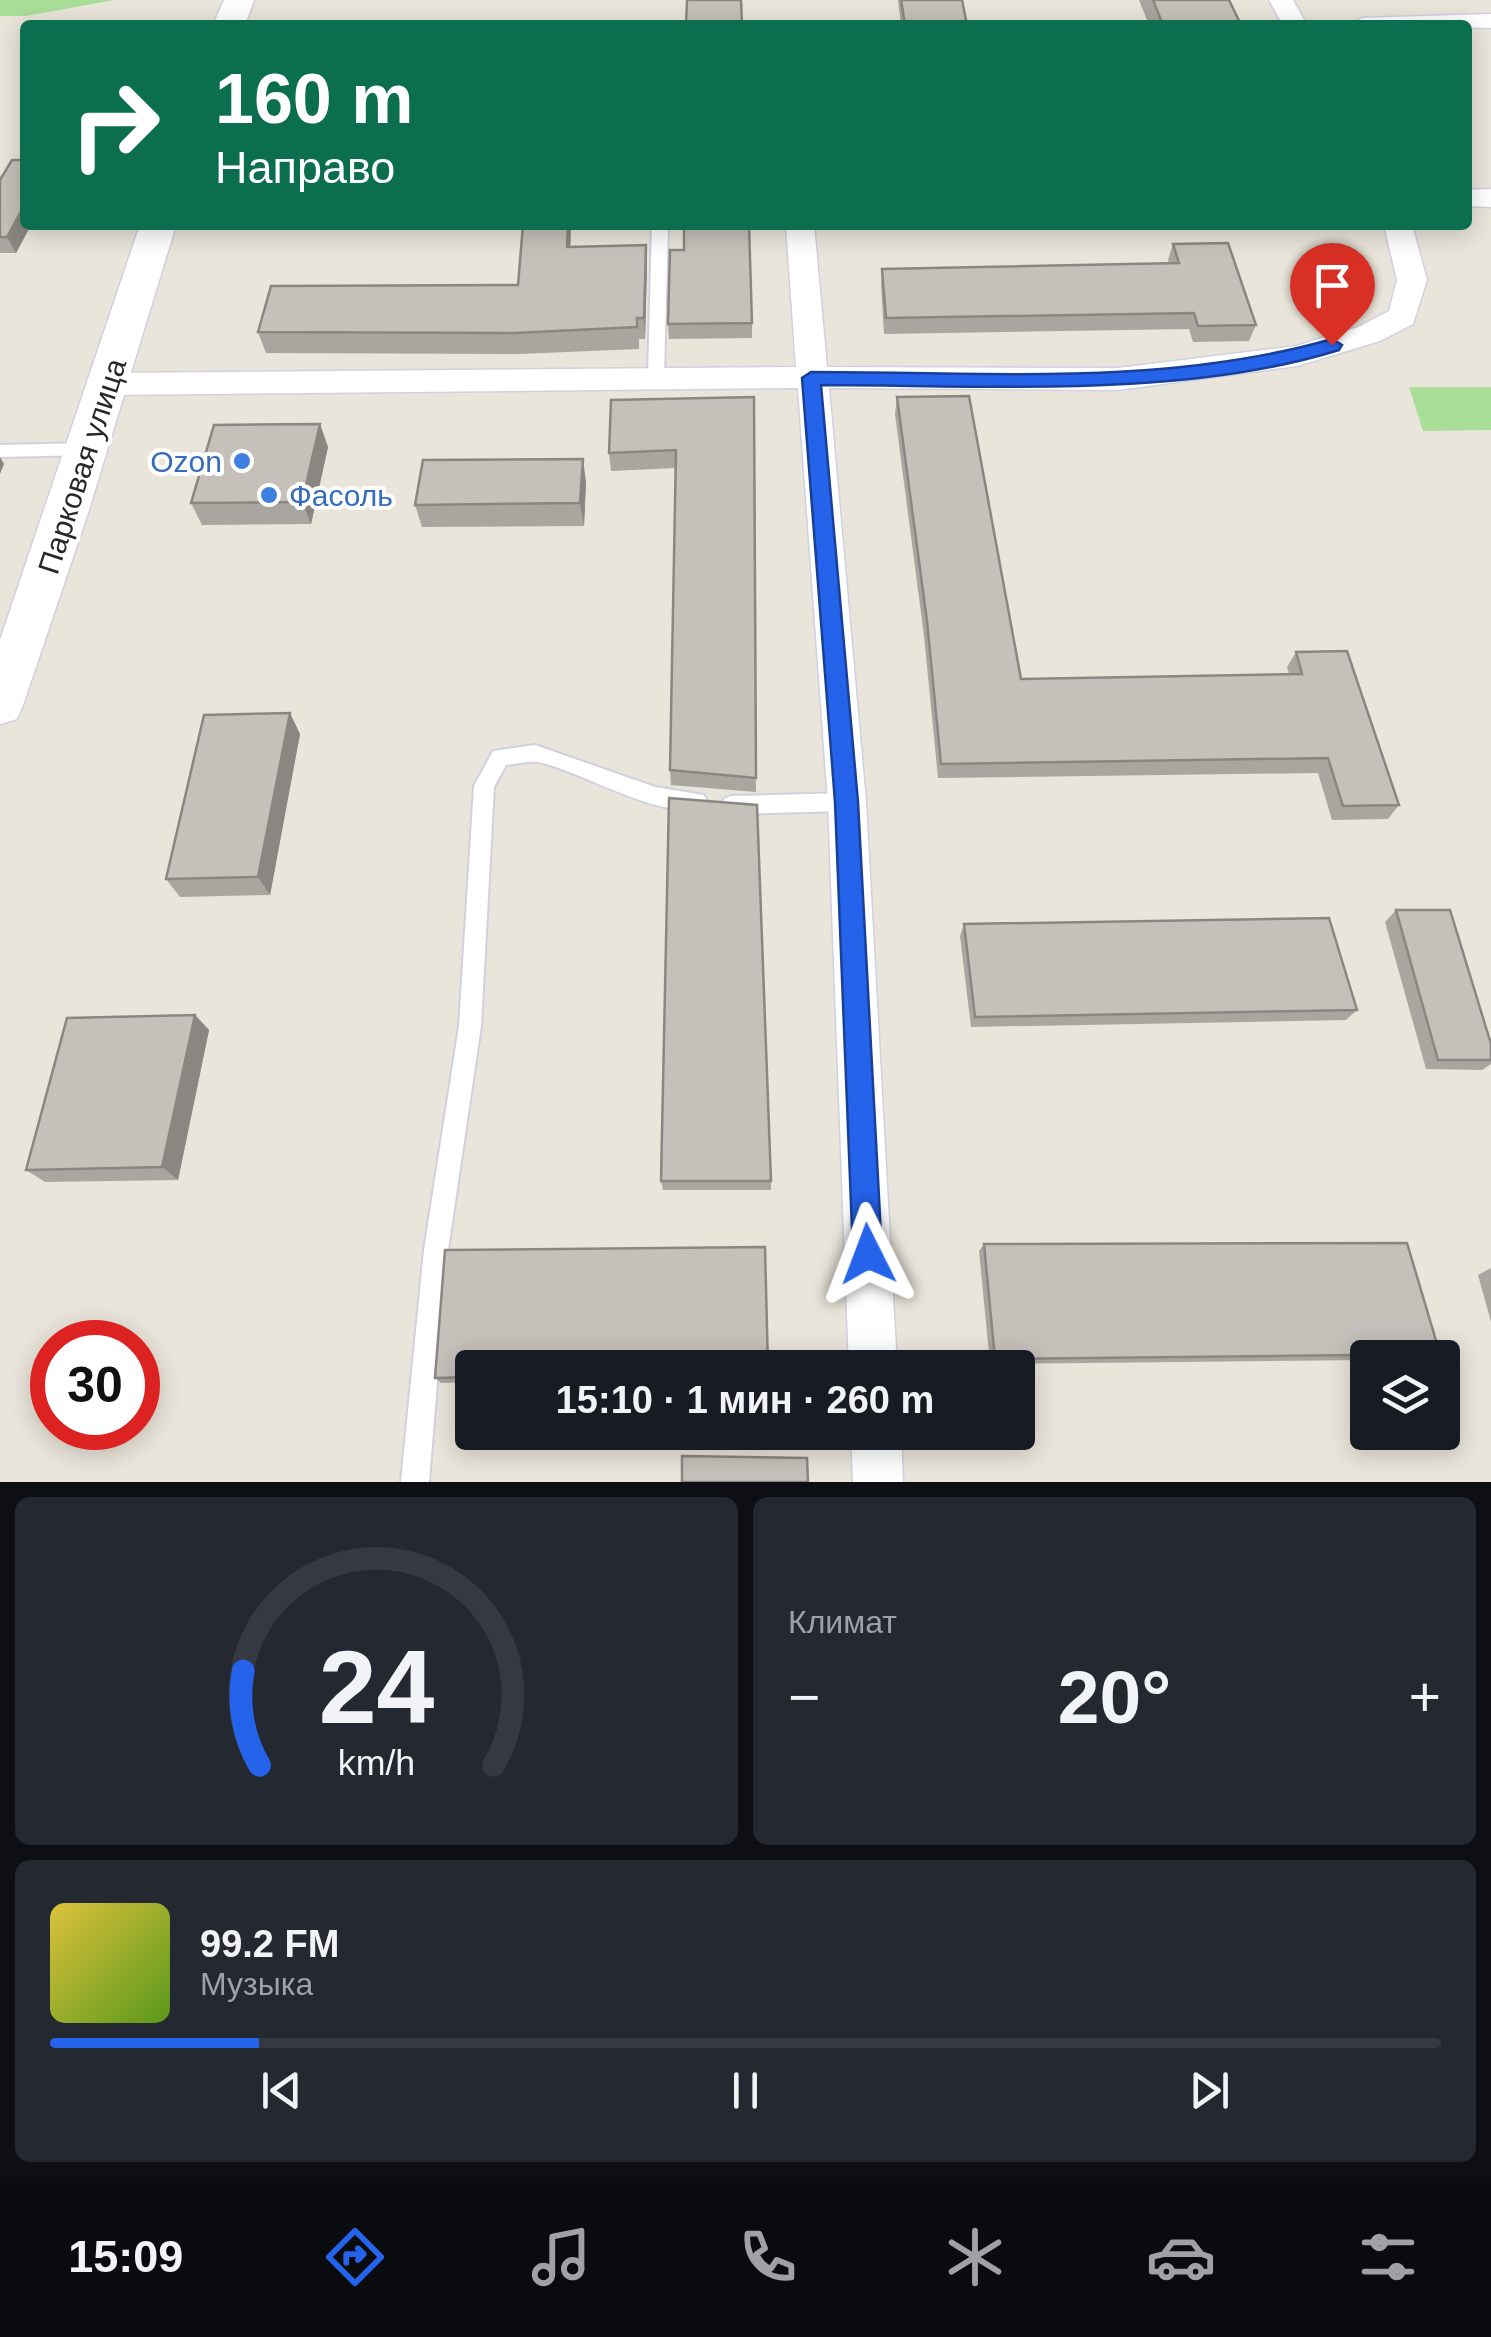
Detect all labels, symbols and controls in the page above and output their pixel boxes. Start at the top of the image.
icon: right [50,60,180,190]
text: 160 m [215,60,413,138]
text: Направо [215,142,395,193]
pin [1290,243,1375,346]
icon: arrive [1305,258,1360,313]
street label: Парковая улица [32,354,132,578]
place label: Ozon [150,445,222,478]
marker: Ozon [231,450,253,472]
place label: Фасоль [289,479,393,512]
marker: Фасоль [258,484,280,506]
position arrow [816,1202,920,1306]
speed limit sign: 30 [30,1320,160,1450]
map controls [1350,1340,1460,1450]
button: layers [1350,1340,1460,1450]
text: 15:10 · 1 мин · 260 m [556,1379,934,1421]
text: Климат [788,1604,897,1640]
text: 24 [319,1629,434,1745]
text: 20° [1058,1655,1171,1739]
text: − [788,1666,820,1728]
text: + [1409,1666,1441,1728]
text: km/h [338,1743,415,1783]
text: 99.2 FM [200,1923,339,1965]
text: Музыка [200,1966,313,2002]
icon: previous [254,2063,309,2118]
icon: pause [718,2063,773,2118]
icon: next [1182,2063,1237,2118]
icon: directions [320,2222,390,2292]
icon: music [526,2222,596,2292]
icon: phone [733,2222,803,2292]
icon: climate [940,2222,1010,2292]
icon: car [1146,2222,1216,2292]
icon: filters [1353,2222,1423,2292]
text: 15:09 [68,2231,183,2282]

